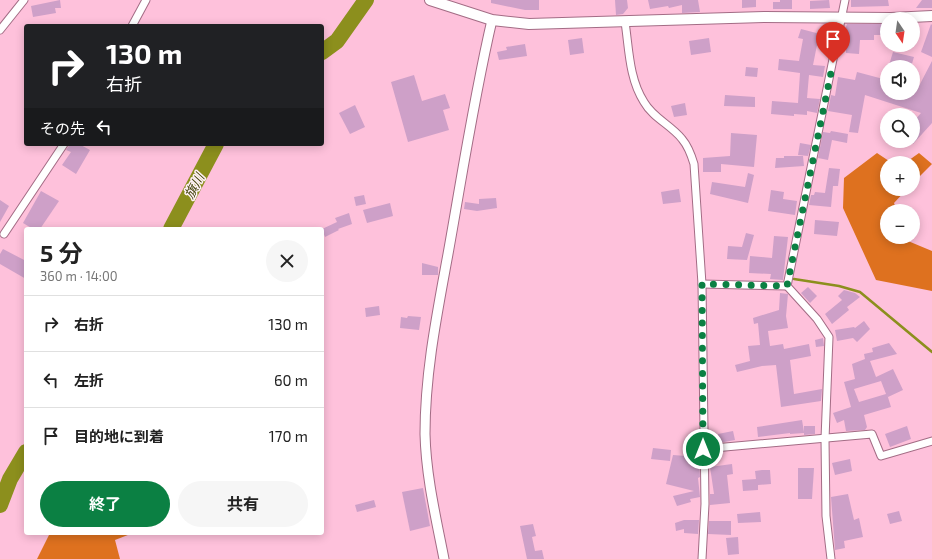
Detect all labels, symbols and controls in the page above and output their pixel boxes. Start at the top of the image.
north arrow [880,12,920,52]
map controls [880,12,920,244]
pin [816,22,850,63]
icon: arrive [822,28,844,50]
text: 130 m [106,36,182,70]
icon: right [40,40,92,92]
button: sound [880,60,920,100]
text: 右折 [106,73,142,95]
button: search [880,108,920,148]
icon: left [93,116,115,138]
text: その先 [40,119,85,137]
button: + [880,156,920,196]
water label: 旗川 [181,169,208,201]
button: − [880,204,920,244]
text: 5 分 [40,238,82,267]
button: close [266,240,308,282]
text: 360 m · 14:00 [40,268,118,284]
icon: right [40,313,62,335]
text: 右折 [74,315,104,333]
text: 130 m [268,315,308,333]
icon: left [40,369,62,391]
text: 左折 [74,371,104,389]
text: 60 m [274,371,308,389]
icon: arrive [40,425,62,447]
text: 目的地に到着 [74,427,164,445]
text: 170 m [269,427,308,445]
position arrow [682,428,724,470]
button: 終了 [40,481,170,527]
button: 共有 [178,481,308,527]

